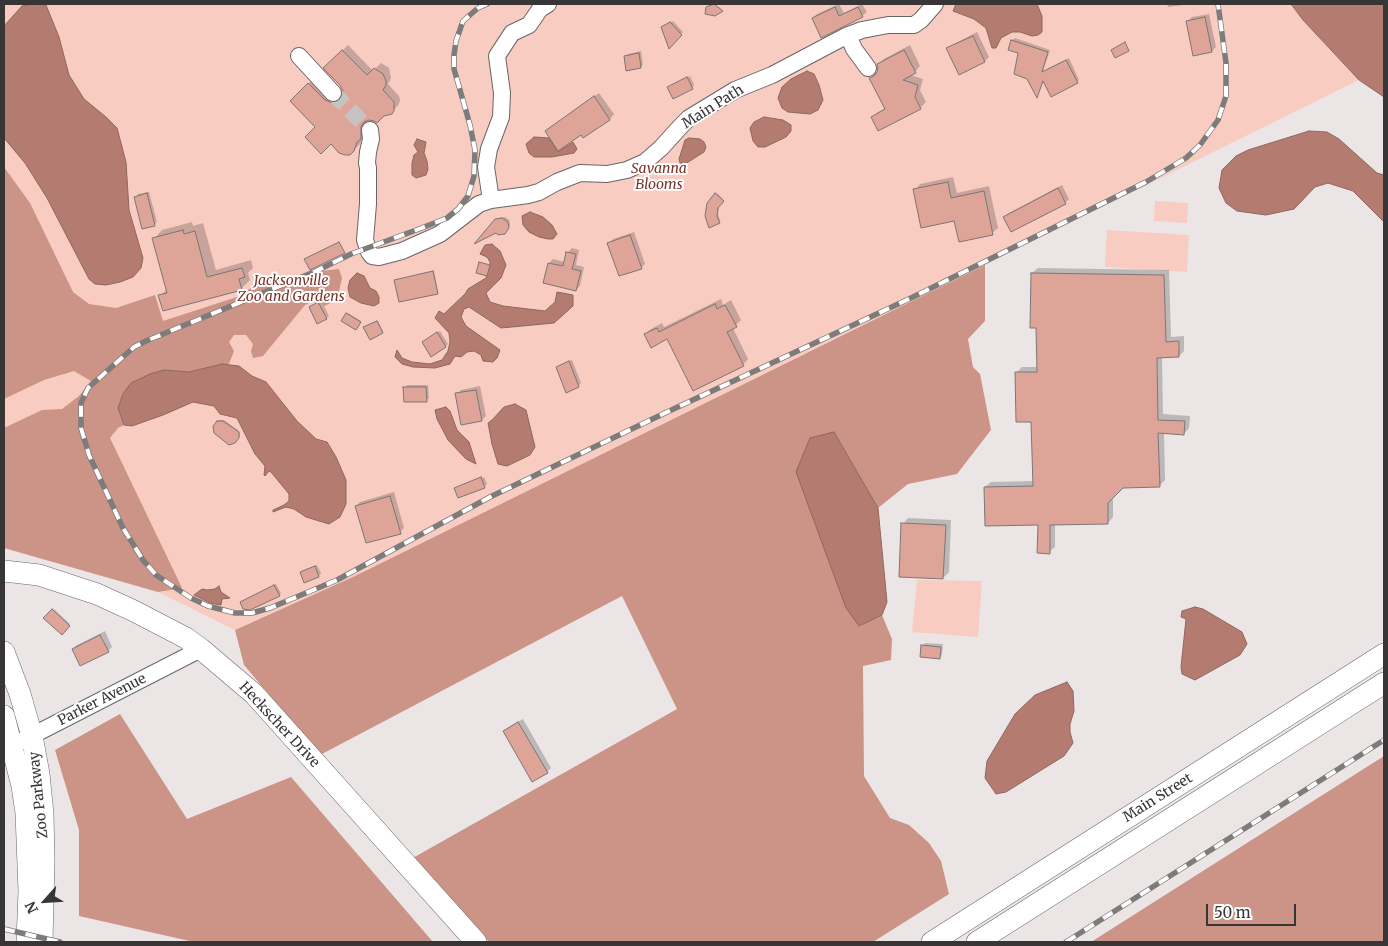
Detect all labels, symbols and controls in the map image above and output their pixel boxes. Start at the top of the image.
street label: Main Path [679,82,747,132]
park label: Savanna Blooms [631,161,687,193]
park label: Jacksonville Zoo and Gardens [237,273,345,306]
street label: Parker Avenue [55,671,149,729]
street label: Heckscher Drive [235,679,323,771]
street label: Zoo Parkway [26,751,52,839]
street label: Main Street [1120,770,1196,826]
north arrow [20,876,70,926]
scale bar [1208,894,1298,926]
text: N [21,899,42,916]
text: 50 m [1214,903,1251,922]

